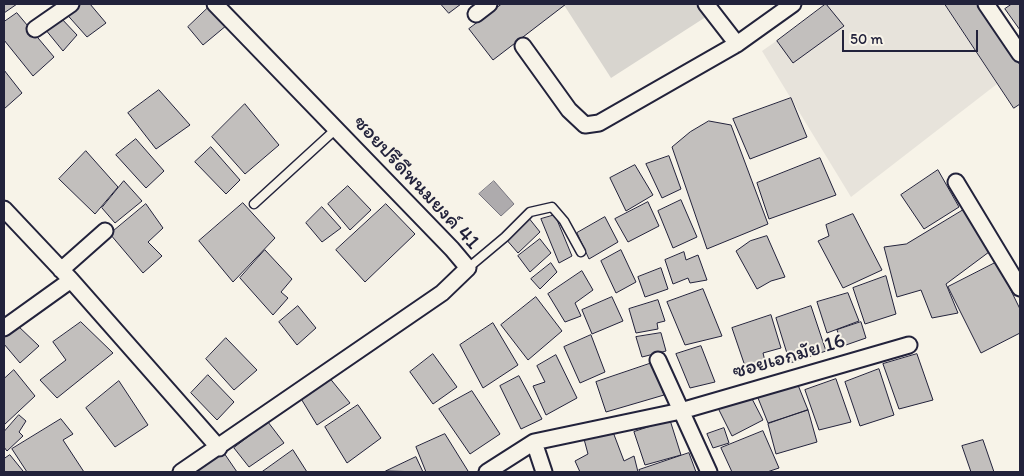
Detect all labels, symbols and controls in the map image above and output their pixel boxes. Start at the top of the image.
scale bar [844,20,980,52]
text: 50 m [850,30,883,48]
street label: ซอยปรีดีพนมยงค์ 41 [347,111,485,255]
street label: ซอยเอกมัย 16 [730,329,848,385]

